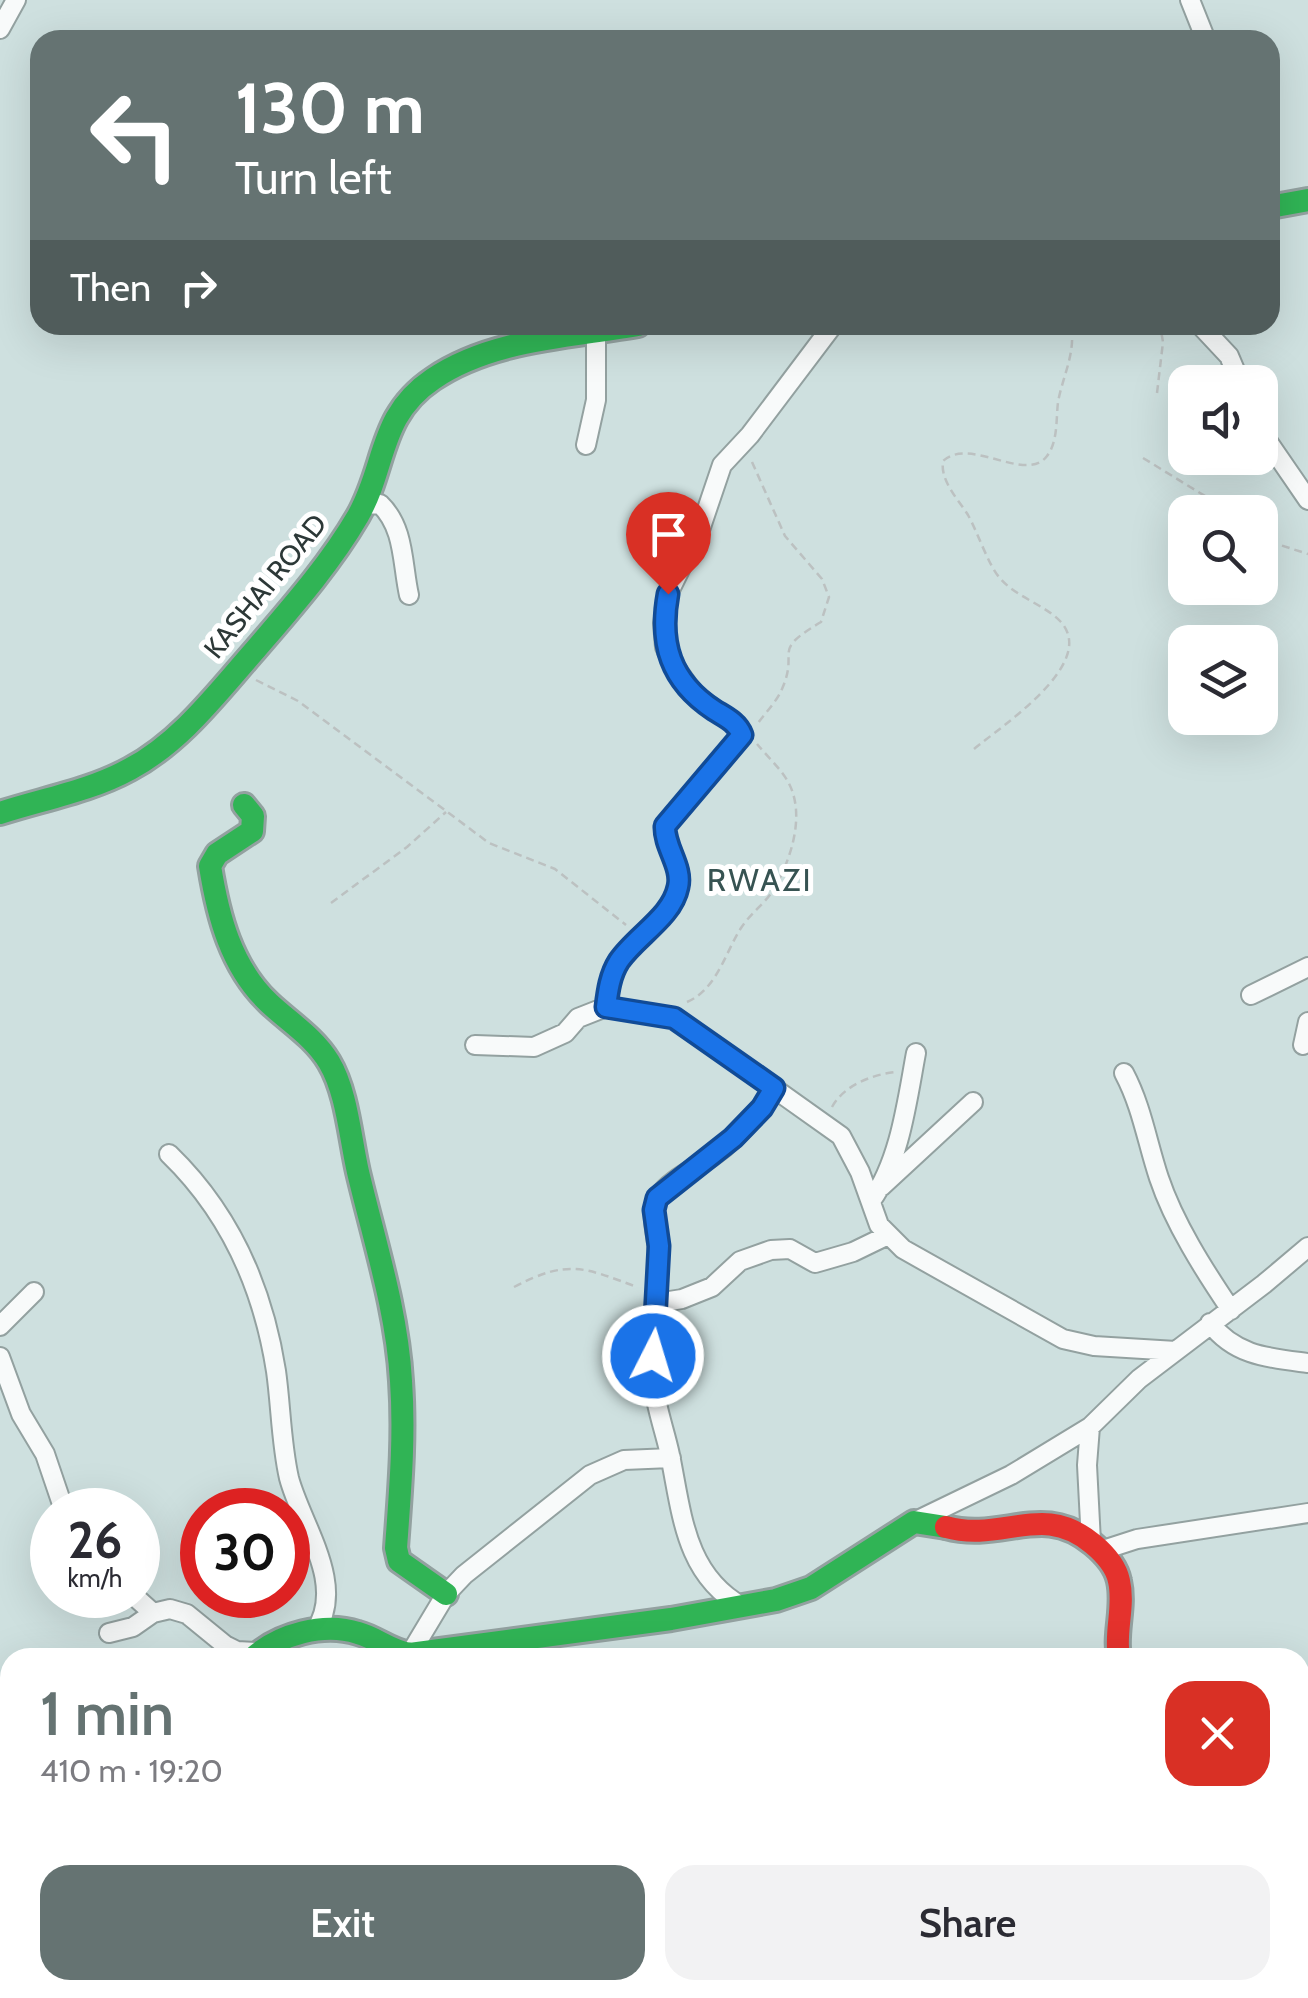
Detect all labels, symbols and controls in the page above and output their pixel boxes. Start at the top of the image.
text: 130 m [235,65,425,151]
icon: left [70,70,200,200]
text: Turn left [235,151,392,205]
icon: right [171,260,226,315]
text: Then [70,264,151,311]
map controls [1168,365,1278,735]
button: sound [1168,365,1278,475]
pin [626,492,711,595]
button: search [1168,495,1278,605]
street label: KASHAI ROAD [197,507,333,665]
icon: arrive [641,507,696,562]
button: layers [1168,625,1278,735]
district label: RWAZI [707,860,813,899]
position arrow [601,1304,705,1408]
speed limit sign: 30 [180,1488,310,1618]
text: 26 [68,1510,122,1571]
text: km/h [68,1563,122,1593]
text: 1 min [40,1677,174,1750]
button: close [1165,1681,1270,1786]
text: 410 m · 19:20 [40,1751,223,1790]
button: Exit [40,1865,645,1980]
button: Share [665,1865,1270,1980]

